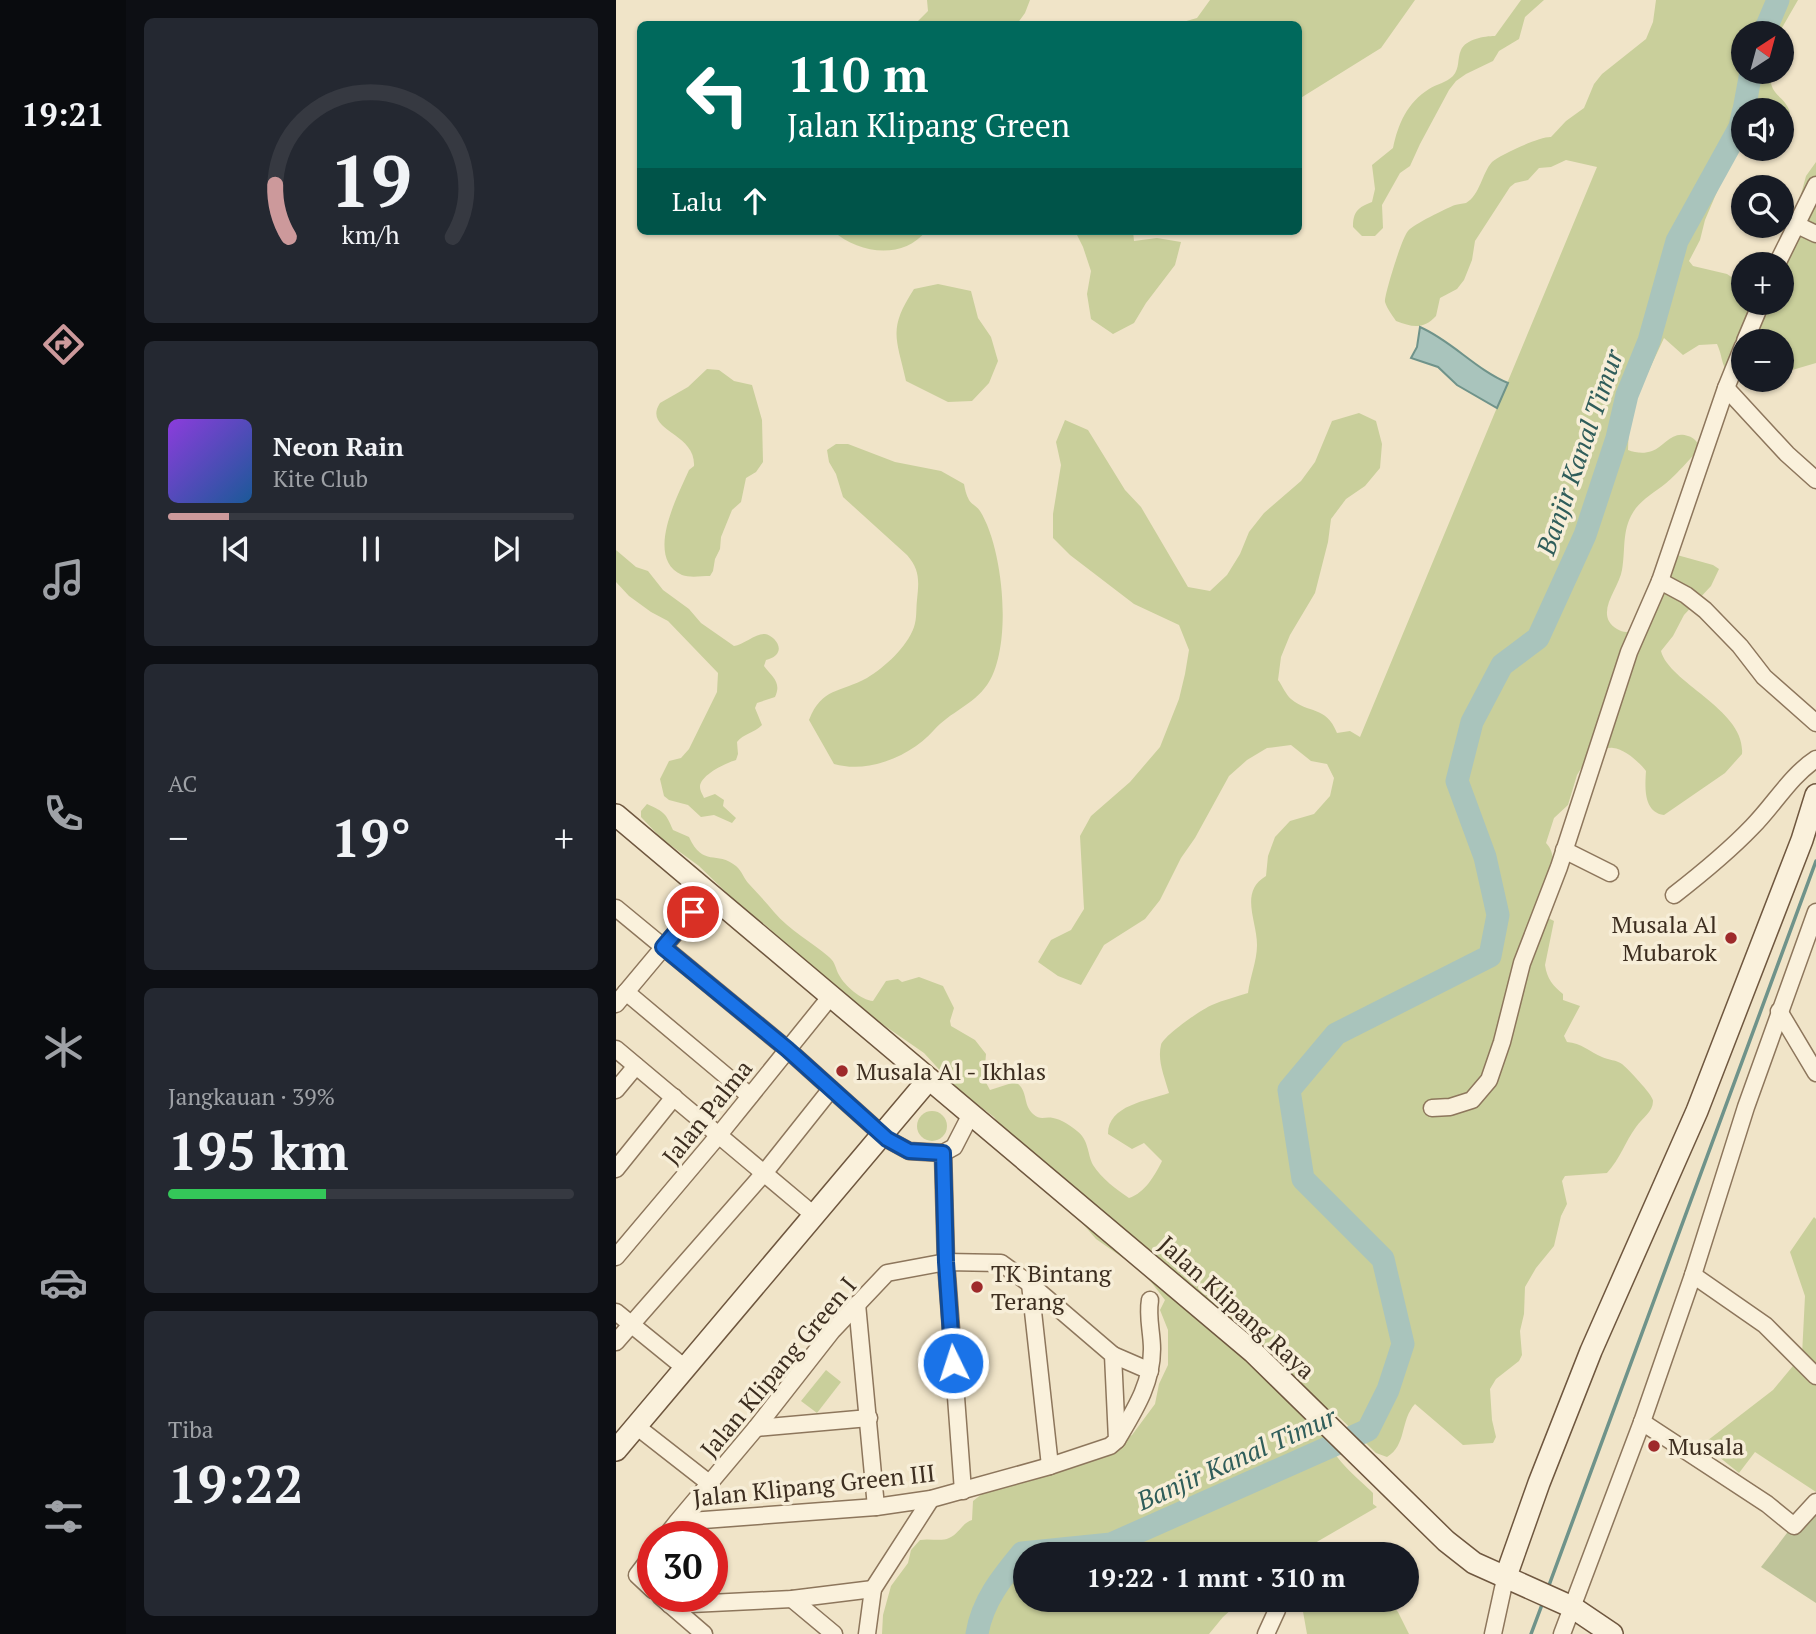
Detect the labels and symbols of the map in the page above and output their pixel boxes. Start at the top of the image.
north arrow [1731,21,1794,84]
water label: Banjir Kanal Timur [1528,344,1630,560]
pin [663,882,723,942]
place label: Musala Al Mubarok [1612,908,1718,968]
marker: Musala Al Mubarok [1723,930,1739,946]
street label: Jalan Palma [655,1053,759,1171]
place label: Musala Al - Ikhlas [856,1055,1046,1087]
marker: Musala Al - Ikhlas [834,1063,850,1079]
street label: Jalan Klipang Raya [1152,1228,1322,1386]
place label: TK Bintang Terang [991,1257,1112,1317]
street label: Jalan Klipang Green I [693,1270,863,1464]
marker: TK Bintang Terang [969,1279,985,1295]
position arrow [916,1326,990,1400]
water label: Banjir Kanal Timur [1130,1398,1342,1518]
place label: Musala [1668,1430,1744,1462]
marker: Musala [1646,1438,1662,1454]
street label: Jalan Klipang Green III [691,1456,937,1514]
speed limit sign: 30 [637,1521,728,1612]

